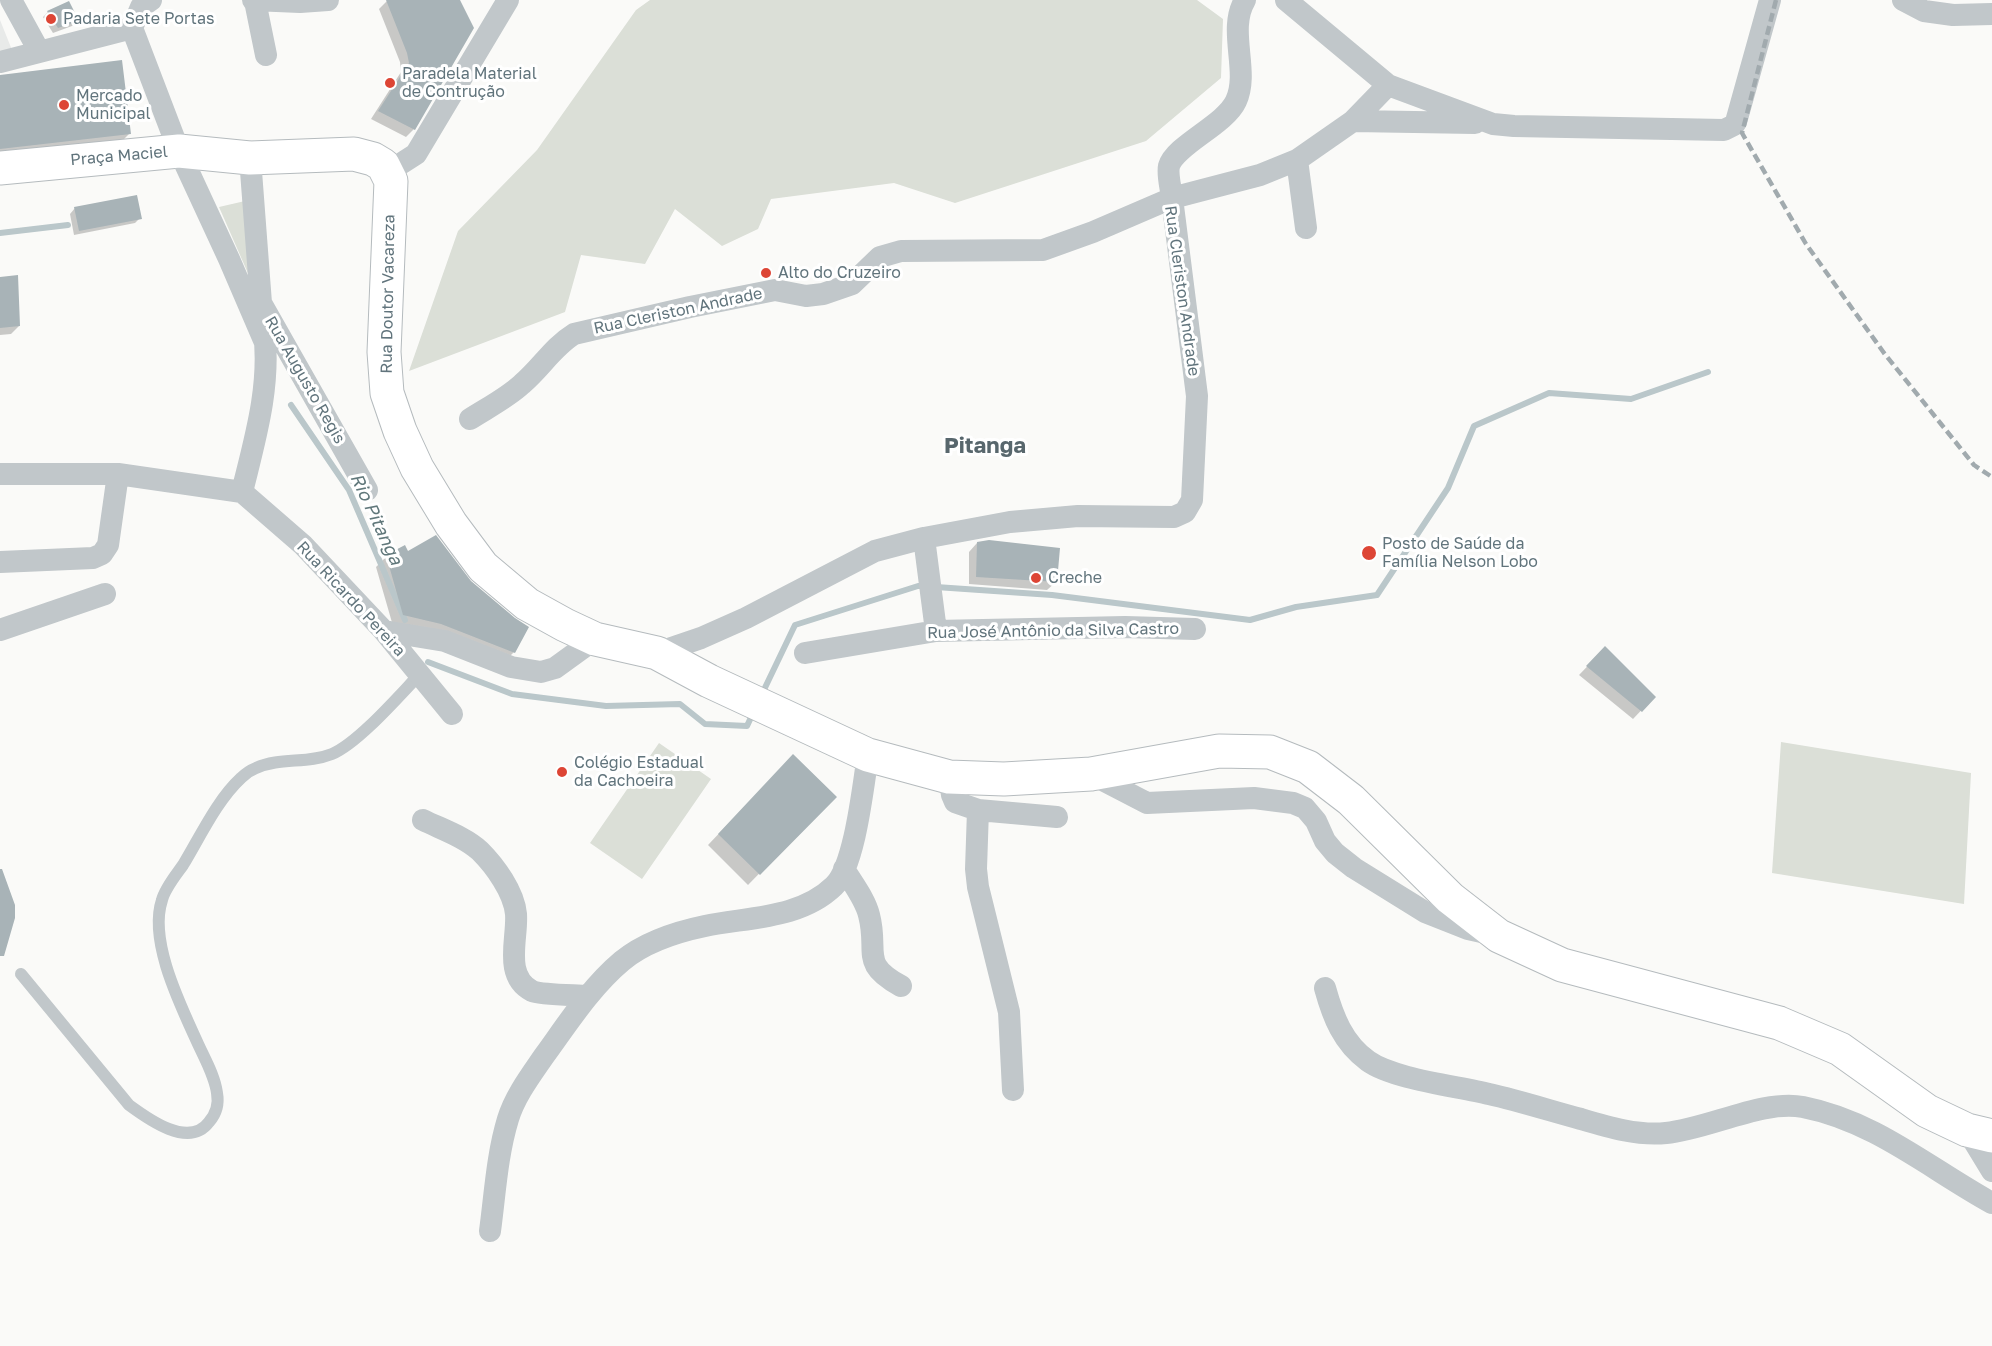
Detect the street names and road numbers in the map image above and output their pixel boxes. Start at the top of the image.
street label: Praça Maciel [70,142,168,170]
street label: Rua Cleriston Andrade [1161,205,1203,377]
street label: Rua Doutor Vacareza [377,214,399,374]
street label: Rua Cleriston Andrade [592,284,764,338]
street label: Rua Augusto Regis [261,313,349,447]
street label: Rua Ricardo Pereira [293,538,409,660]
street label: Rua José Antônio da Silva Castro [927,619,1179,643]

